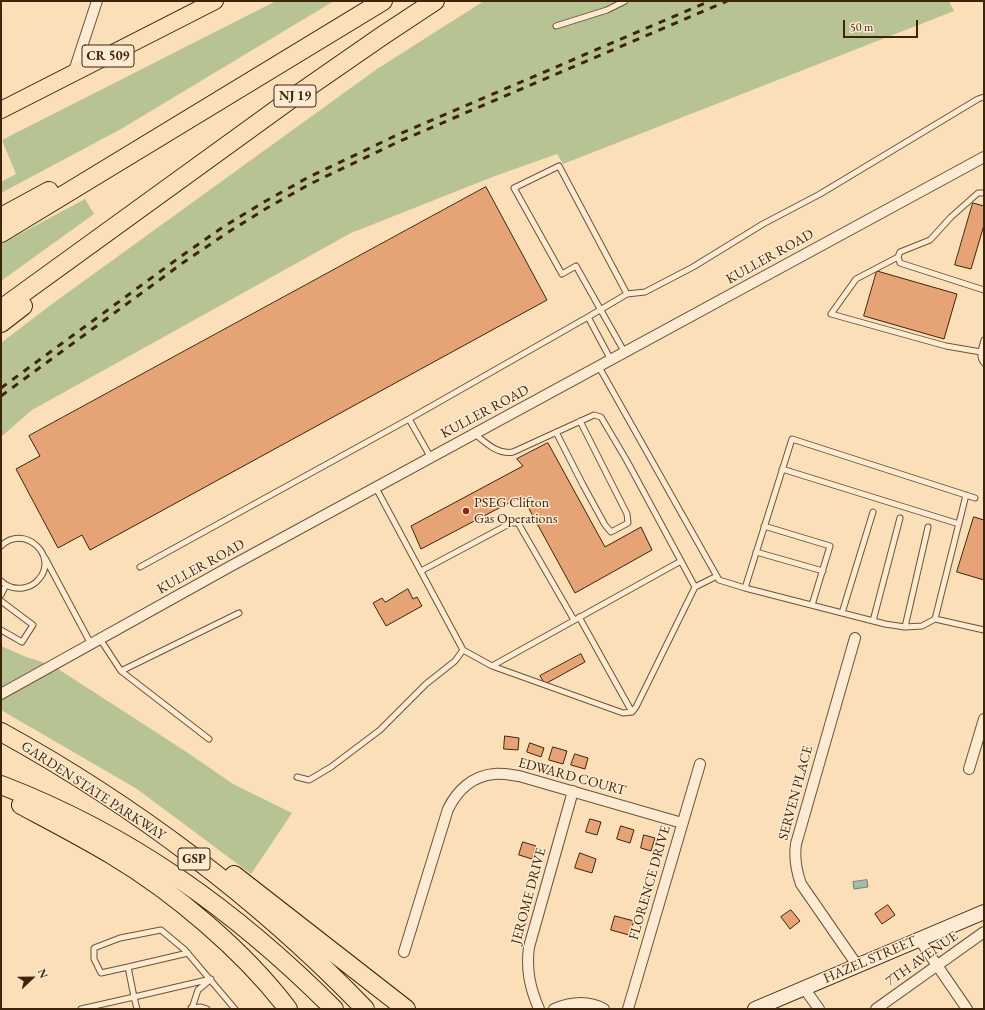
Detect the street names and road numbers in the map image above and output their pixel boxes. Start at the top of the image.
road number: CR 509 [82,45,134,67]
road number: NJ 19 [274,85,316,107]
street label: KULLER ROAD [723,226,817,288]
street label: KULLER ROAD [438,382,532,442]
street label: KULLER ROAD [154,536,248,598]
street label: GARDEN STATE PARKWAY [18,738,168,844]
street label: SERVEN PLACE [775,744,817,842]
street label: EDWARD COURT [516,755,628,799]
street label: FLORENCE DRIVE [626,824,674,942]
street label: JEROME DRIVE [508,846,550,946]
road number: GSP [178,848,210,870]
street label: 7TH AVENUE [883,928,961,990]
street label: HAZEL STREET [821,933,919,987]

